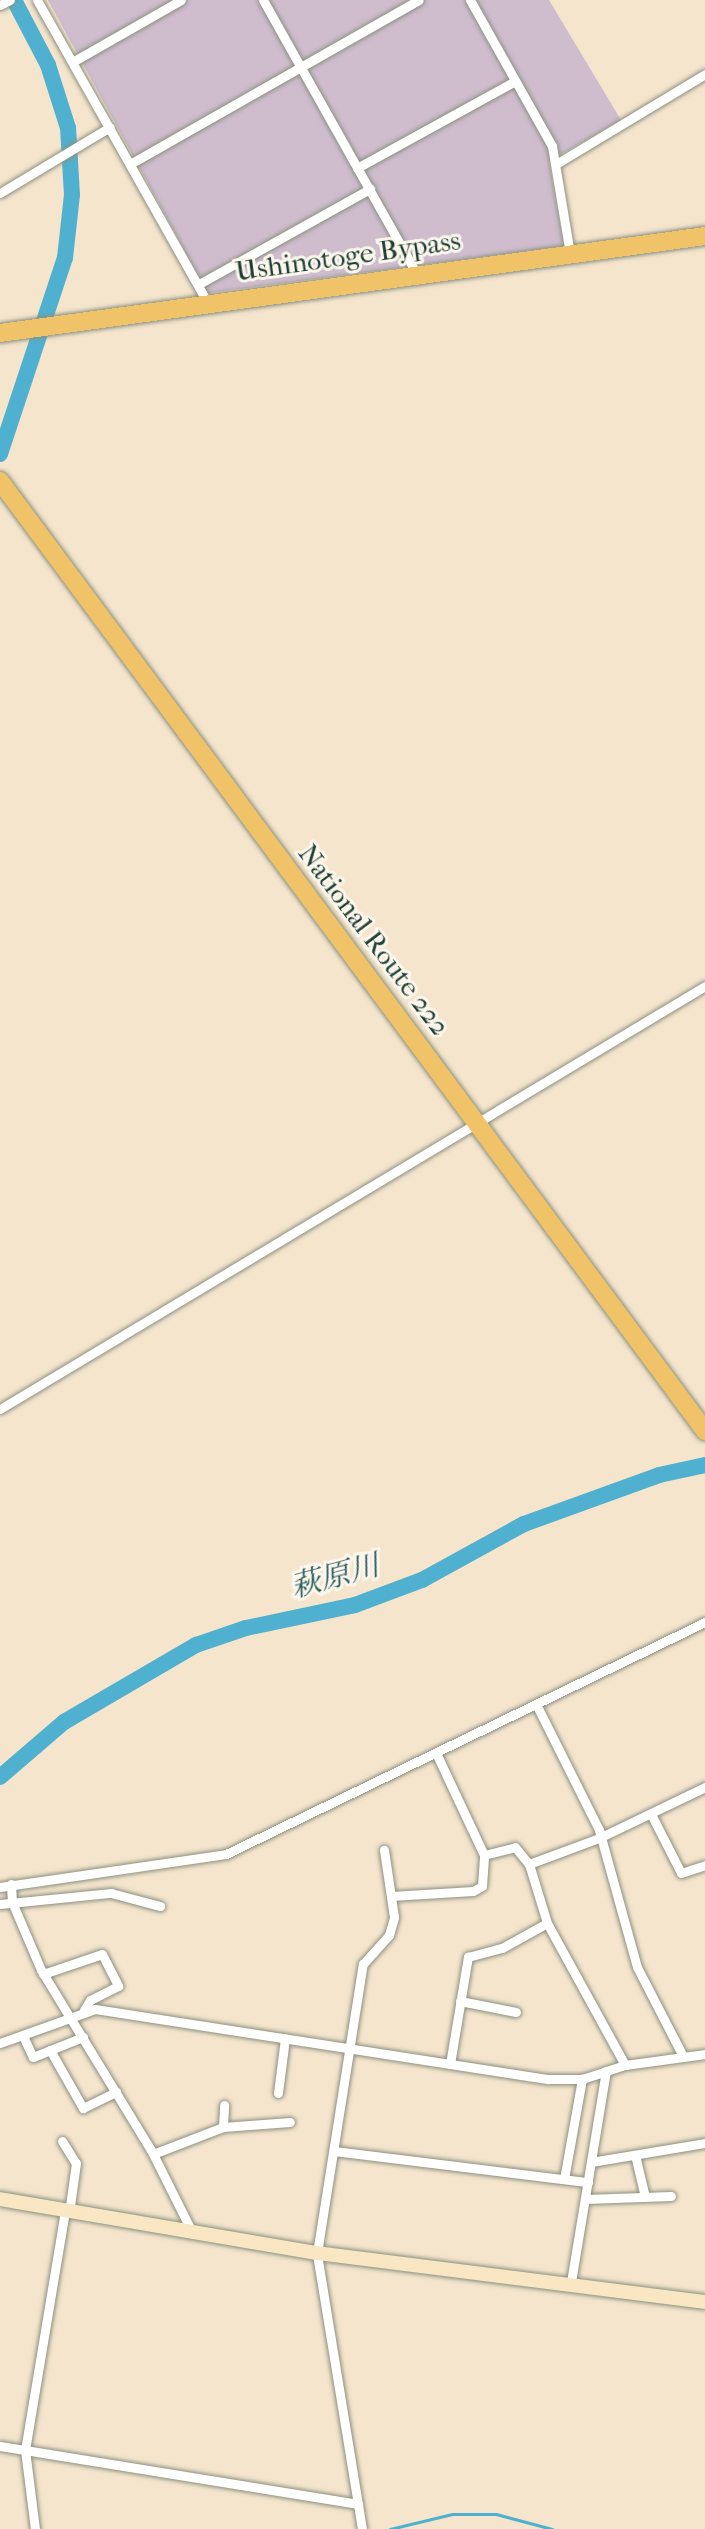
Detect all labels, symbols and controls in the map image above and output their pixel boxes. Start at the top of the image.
street label: Ushinotoge Bypass [233,224,463,288]
street label: National Route 222 [291,838,457,1042]
water label: 萩原川 [287,1548,383,1606]

